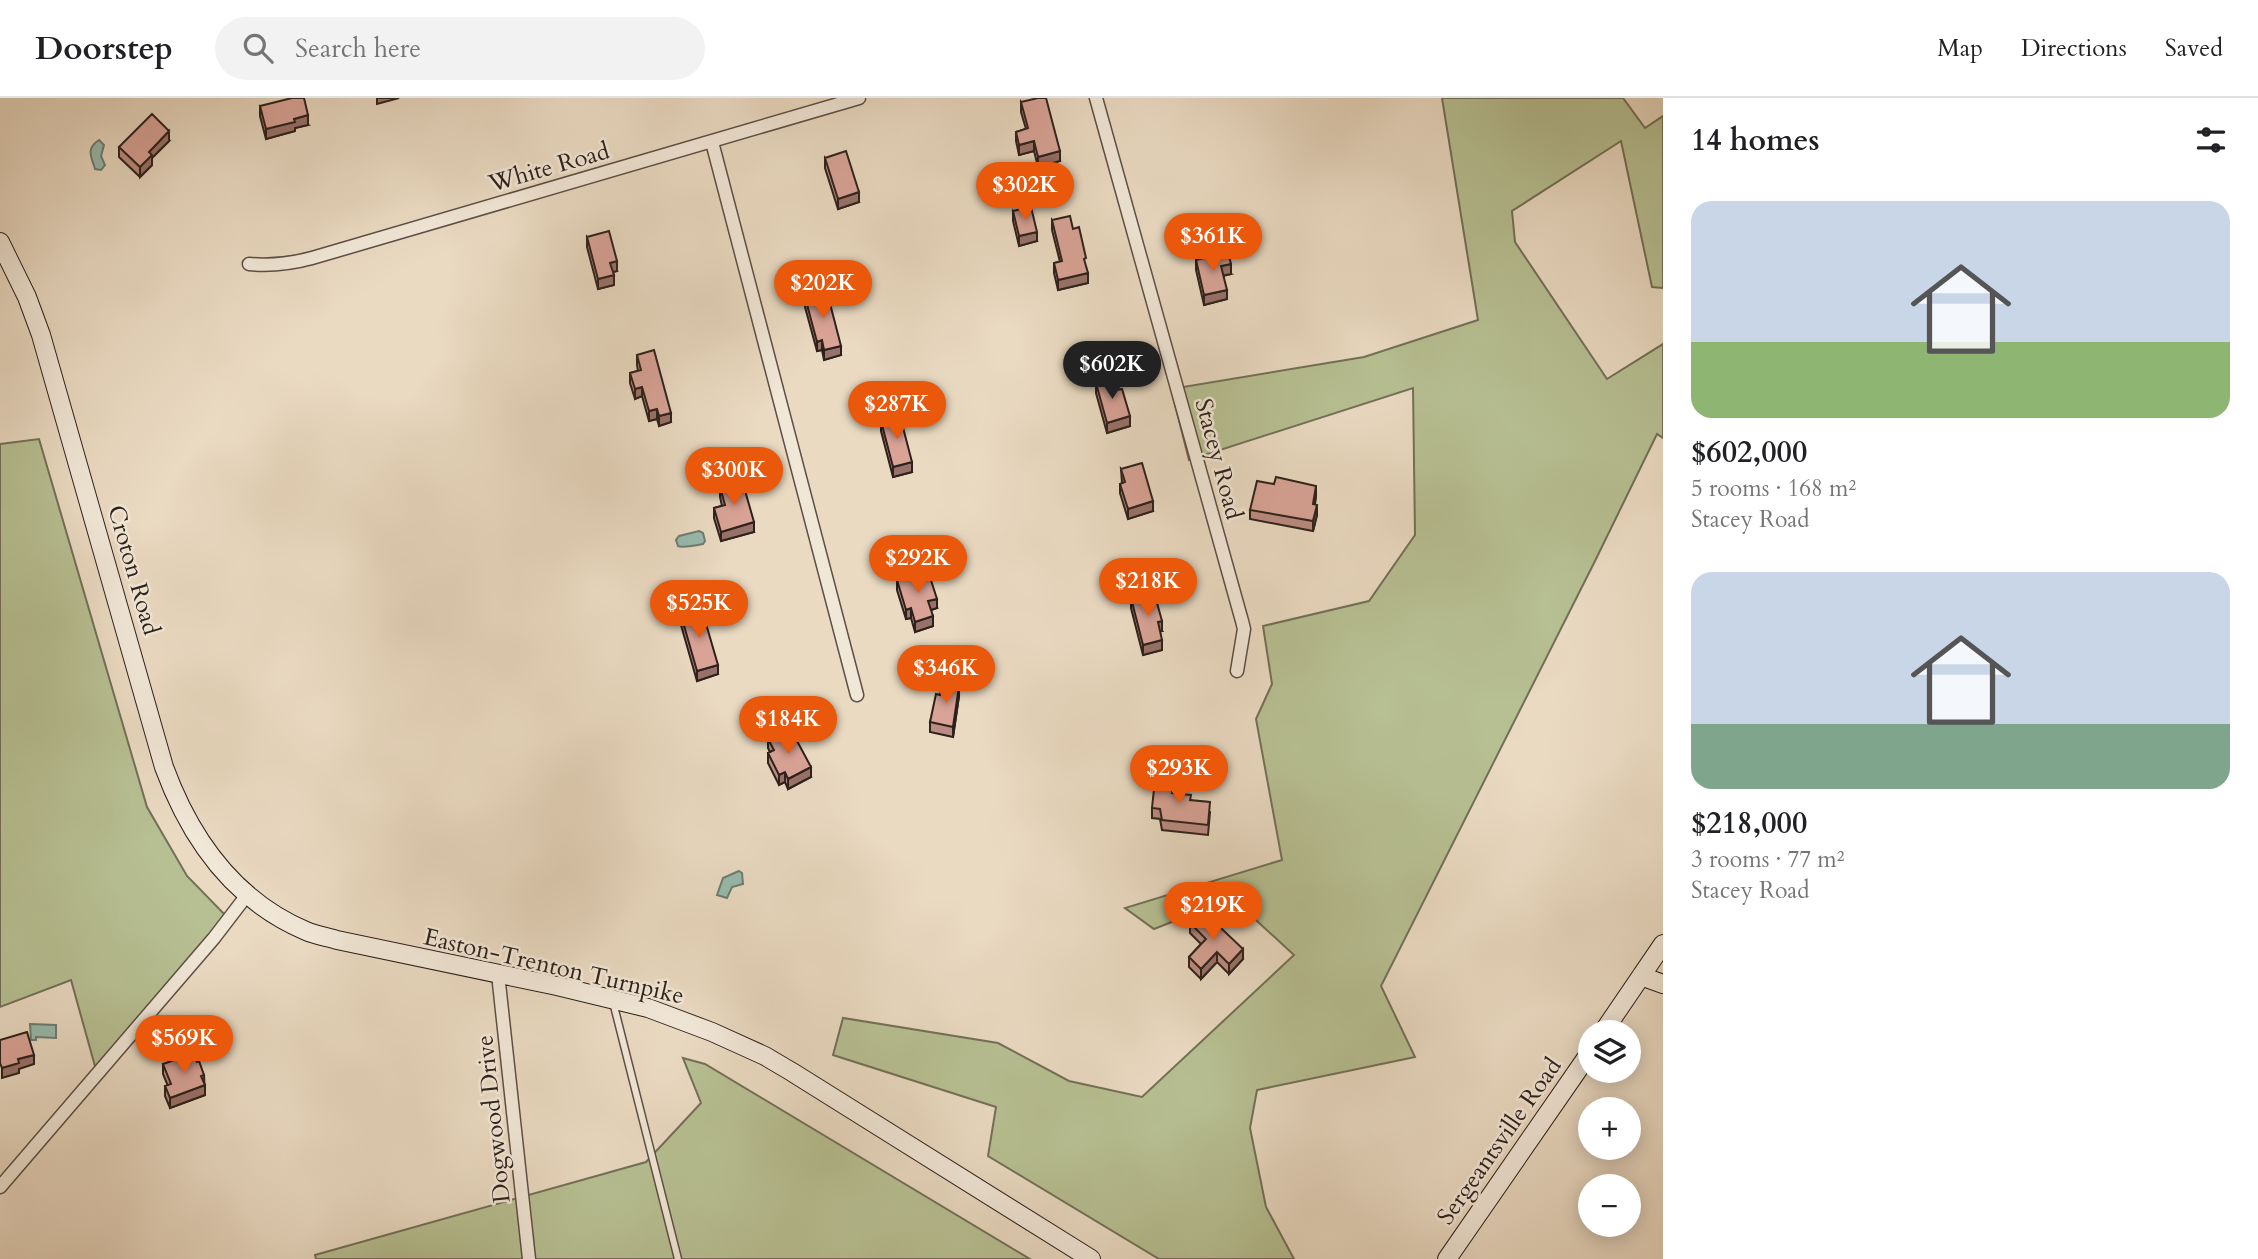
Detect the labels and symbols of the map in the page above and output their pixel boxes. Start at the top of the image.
street label: White Road [484,134,614,201]
pin: $302K [976,162,1074,222]
pin: $361K [1164,214,1262,273]
pin: $202K [774,260,872,320]
pin: $602K [1063,342,1161,401]
pin: $287K [848,382,946,441]
street label: Stacey Road [1187,395,1251,523]
pin: $300K [685,448,783,507]
street label: Croton Road [99,501,168,639]
pin: $292K [869,536,967,595]
pin: $218K [1099,559,1197,618]
pin: $525K [650,580,748,640]
pin: $346K [897,646,995,705]
pin: $184K [739,696,837,756]
pin: $293K [1130,746,1228,805]
pin: $219K [1164,882,1262,942]
street label: Easton-Trenton Turnpike [421,920,687,1012]
pin: $569K [135,1016,233,1075]
street label: Dogwood Drive [468,1033,519,1204]
street label: Sergeantsville Road [1429,1051,1570,1231]

